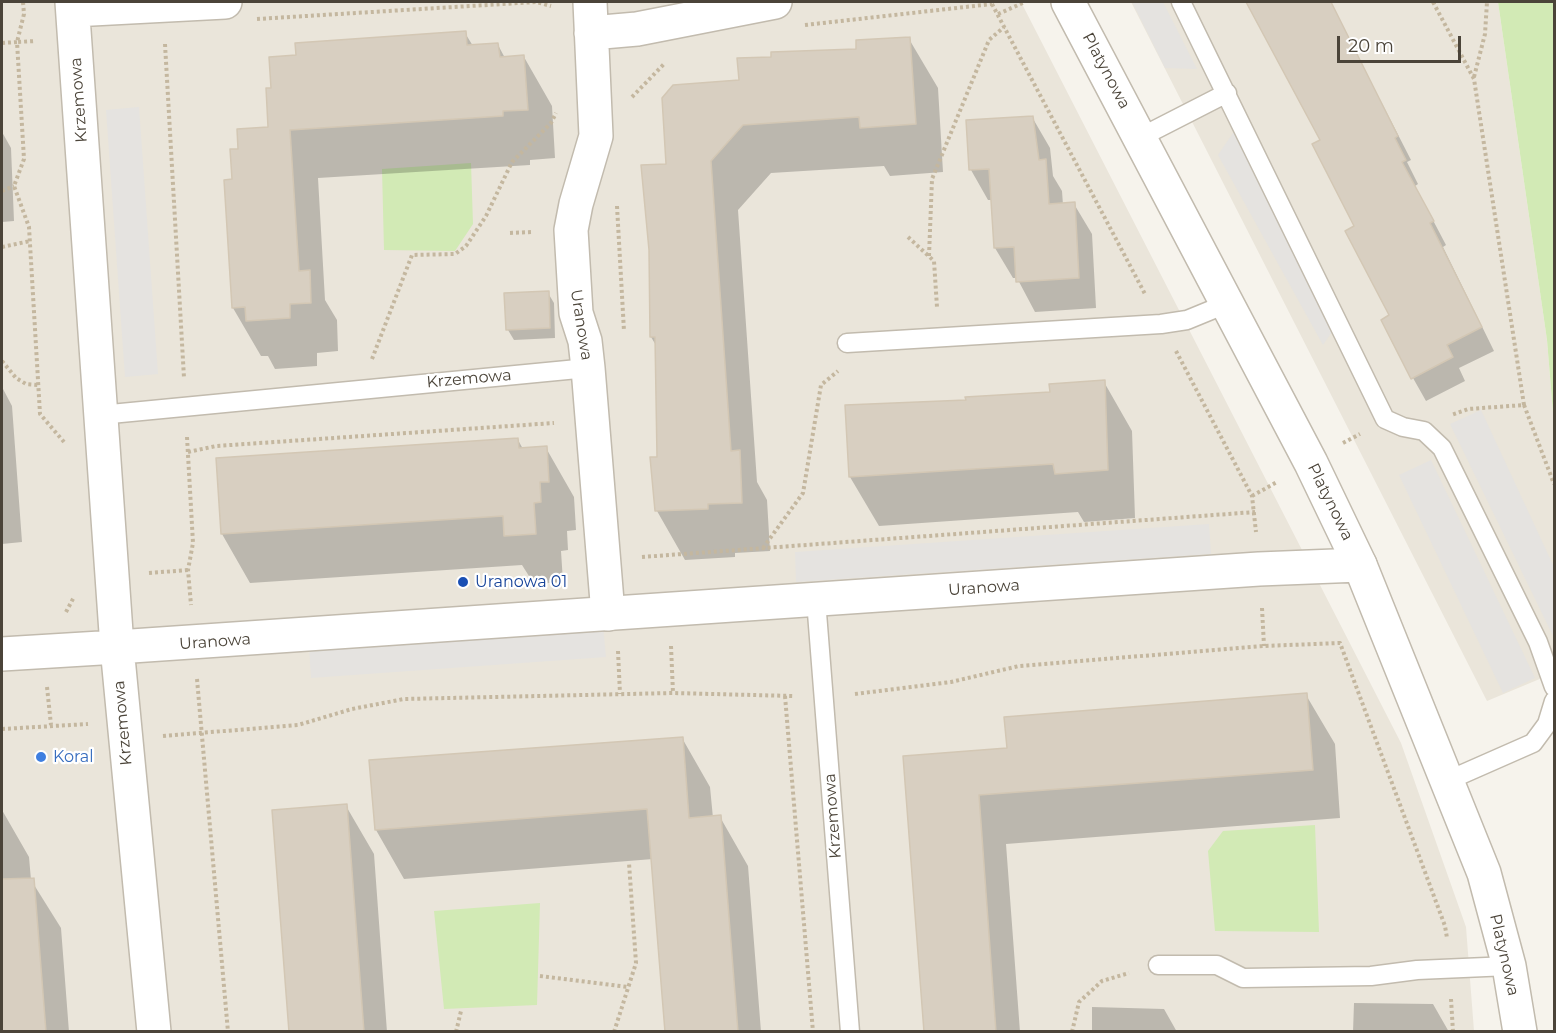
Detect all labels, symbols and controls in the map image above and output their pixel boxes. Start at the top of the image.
scale bar [1340,24,1464,62]
street label: Platynowa [1078,30,1134,112]
text: 20 m [1348,35,1394,57]
street label: Krzemowa [66,57,92,143]
street label: Uranowa [566,288,596,362]
street label: Krzemowa [426,366,512,392]
street label: Platynowa [1303,460,1357,544]
place label: Uranowa 01 [475,572,567,592]
marker: Uranowa 01 [456,575,470,589]
street label: Uranowa [948,576,1020,600]
street label: Uranowa [179,630,251,654]
street label: Krzemowa [110,680,136,766]
place label: Koral [53,747,94,767]
marker: Koral [34,750,48,764]
street label: Krzemowa [820,773,846,859]
street label: Platynowa [1485,912,1523,998]

